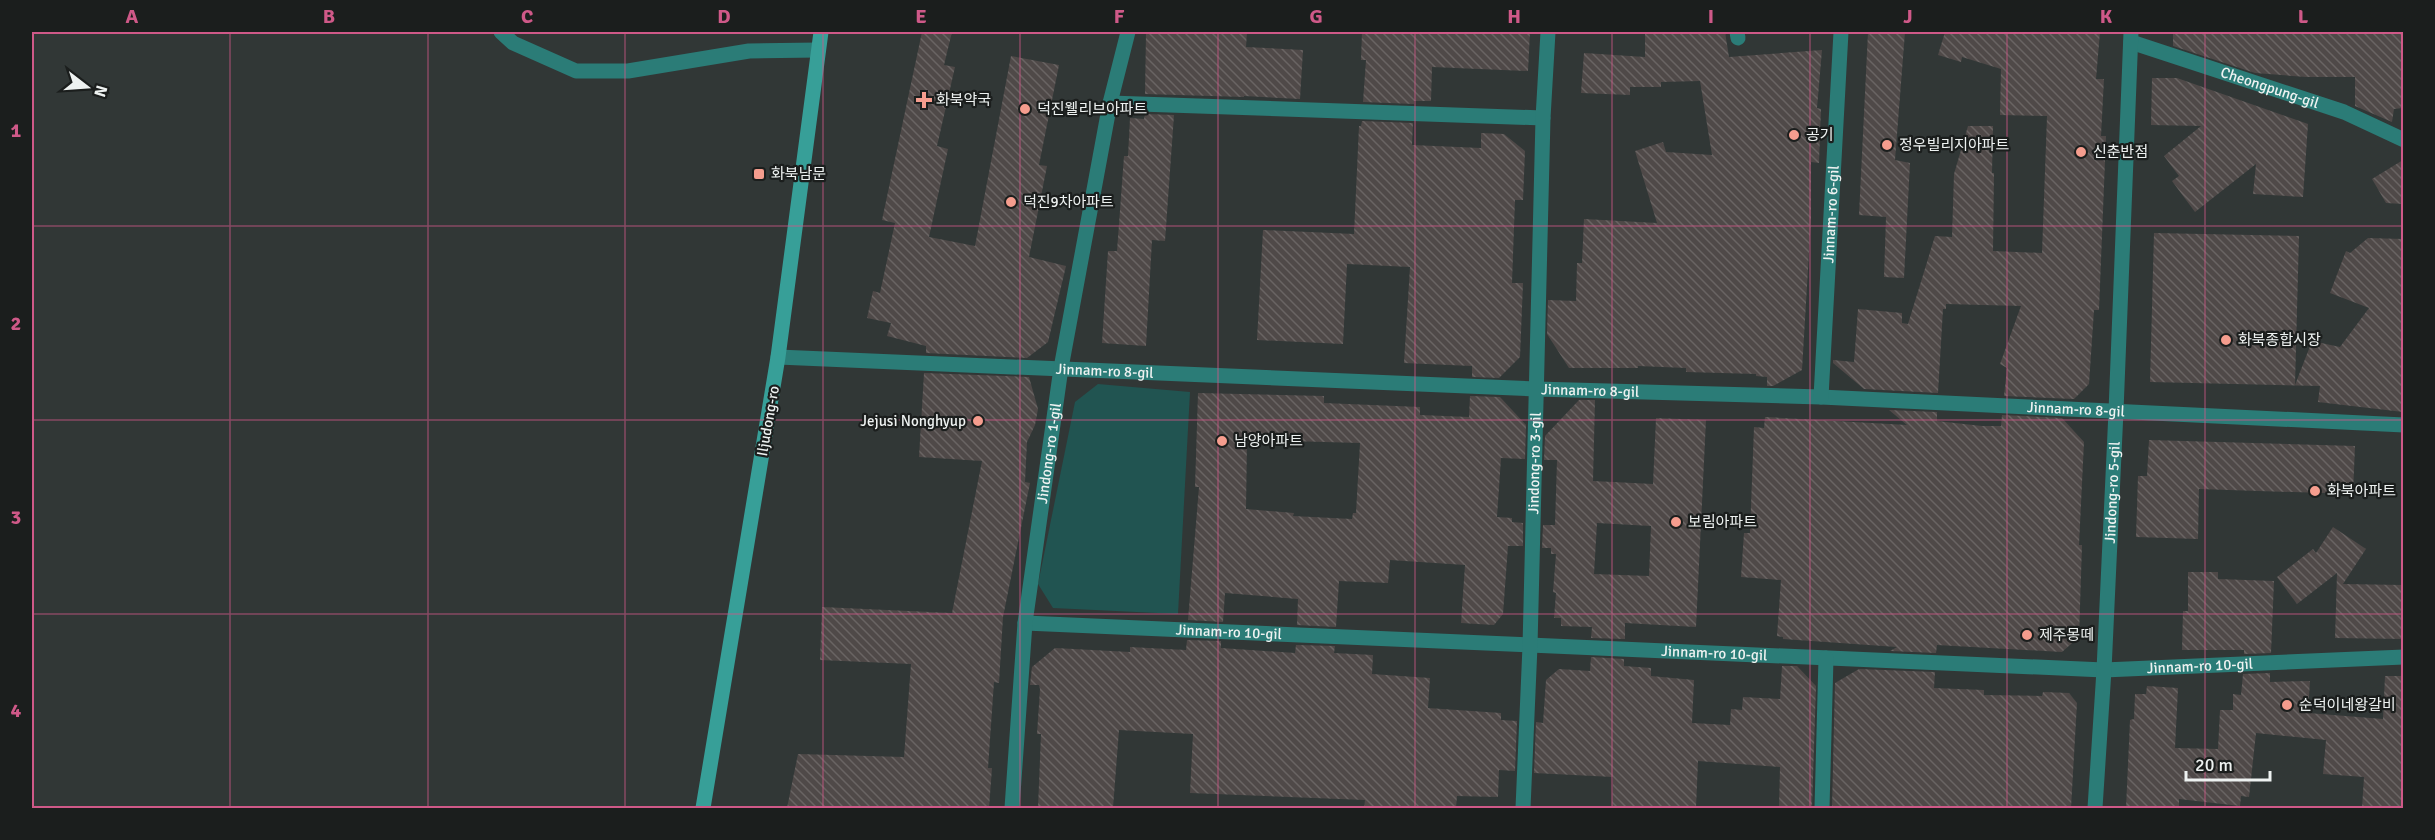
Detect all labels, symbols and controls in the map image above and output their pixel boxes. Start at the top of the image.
text: A [126,4,139,29]
text: B [323,4,335,29]
text: C [521,4,533,29]
text: D [717,4,731,29]
text: E [915,4,927,29]
text: F [1114,4,1125,29]
text: G [1309,4,1323,29]
text: H [1507,4,1521,29]
text: I [1708,4,1714,29]
text: J [1903,4,1913,29]
text: K [2100,4,2113,29]
text: L [2298,4,2309,29]
north arrow [57,57,117,117]
street label: Cheongpung-gil [2218,63,2321,112]
text: N [89,83,112,99]
place label: 화북약국 [936,91,991,109]
marker: 화북약국 [917,93,931,107]
place label: 덕진웰리브아파트 [1037,100,1148,118]
marker: 덕진웰리브아파트 [1018,102,1032,116]
text: 1 [11,118,22,143]
place label: 공기 [1806,126,1834,144]
marker: 공기 [1787,128,1801,142]
place label: 정우빌리지아파트 [1899,136,2010,154]
marker: 정우빌리지아파트 [1880,138,1894,152]
place label: 신춘반점 [2093,143,2148,161]
marker: 신춘반점 [2074,145,2088,159]
place label: 화북남문 [771,165,826,183]
street label: Jinnam-ro 6-gil [1819,165,1843,264]
marker: 화북남문 [752,167,766,181]
place label: 덕진9차아파트 [1023,193,1114,211]
marker: 덕진9차아파트 [1004,195,1018,209]
text: 2 [11,311,21,336]
place label: 화북종합시장 [2238,331,2321,349]
marker: 화북종합시장 [2219,333,2233,347]
street label: Jinnam-ro 8-gil [1055,360,1154,382]
street label: Jinnam-ro 8-gil [1541,380,1640,401]
street label: Iljudong-ro [753,384,783,458]
street label: Jinnam-ro 8-gil [2026,398,2125,421]
street label: Jindong-ro 1-gil [1033,402,1065,505]
place label: Jejusi Nonghyup [860,412,966,430]
street label: Jindong-ro 3-gil [1524,412,1545,515]
marker: Jejusi Nonghyup [971,414,985,428]
place label: 남양아파트 [1234,432,1303,450]
marker: 남양아파트 [1215,434,1229,448]
street label: Jindong-ro 5-gil [2101,441,2124,544]
place label: 화북아파트 [2327,482,2396,500]
marker: 화북아파트 [2308,484,2322,498]
text: 3 [11,505,21,530]
place label: 보림아파트 [1688,513,1757,531]
marker: 보림아파트 [1669,515,1683,529]
street label: Jinnam-ro 10-gil [1175,621,1282,643]
place label: 제주몽떼 [2039,626,2094,644]
marker: 제주몽떼 [2020,628,2034,642]
street label: Jinnam-ro 10-gil [1661,642,1768,664]
street label: Jinnam-ro 10-gil [2146,655,2253,677]
place label: 순덕이네왕갈비 [2299,696,2396,714]
text: 4 [11,698,22,723]
marker: 순덕이네왕갈비 [2280,698,2294,712]
scale bar [2186,744,2270,782]
text: 20 m [2195,754,2233,776]

